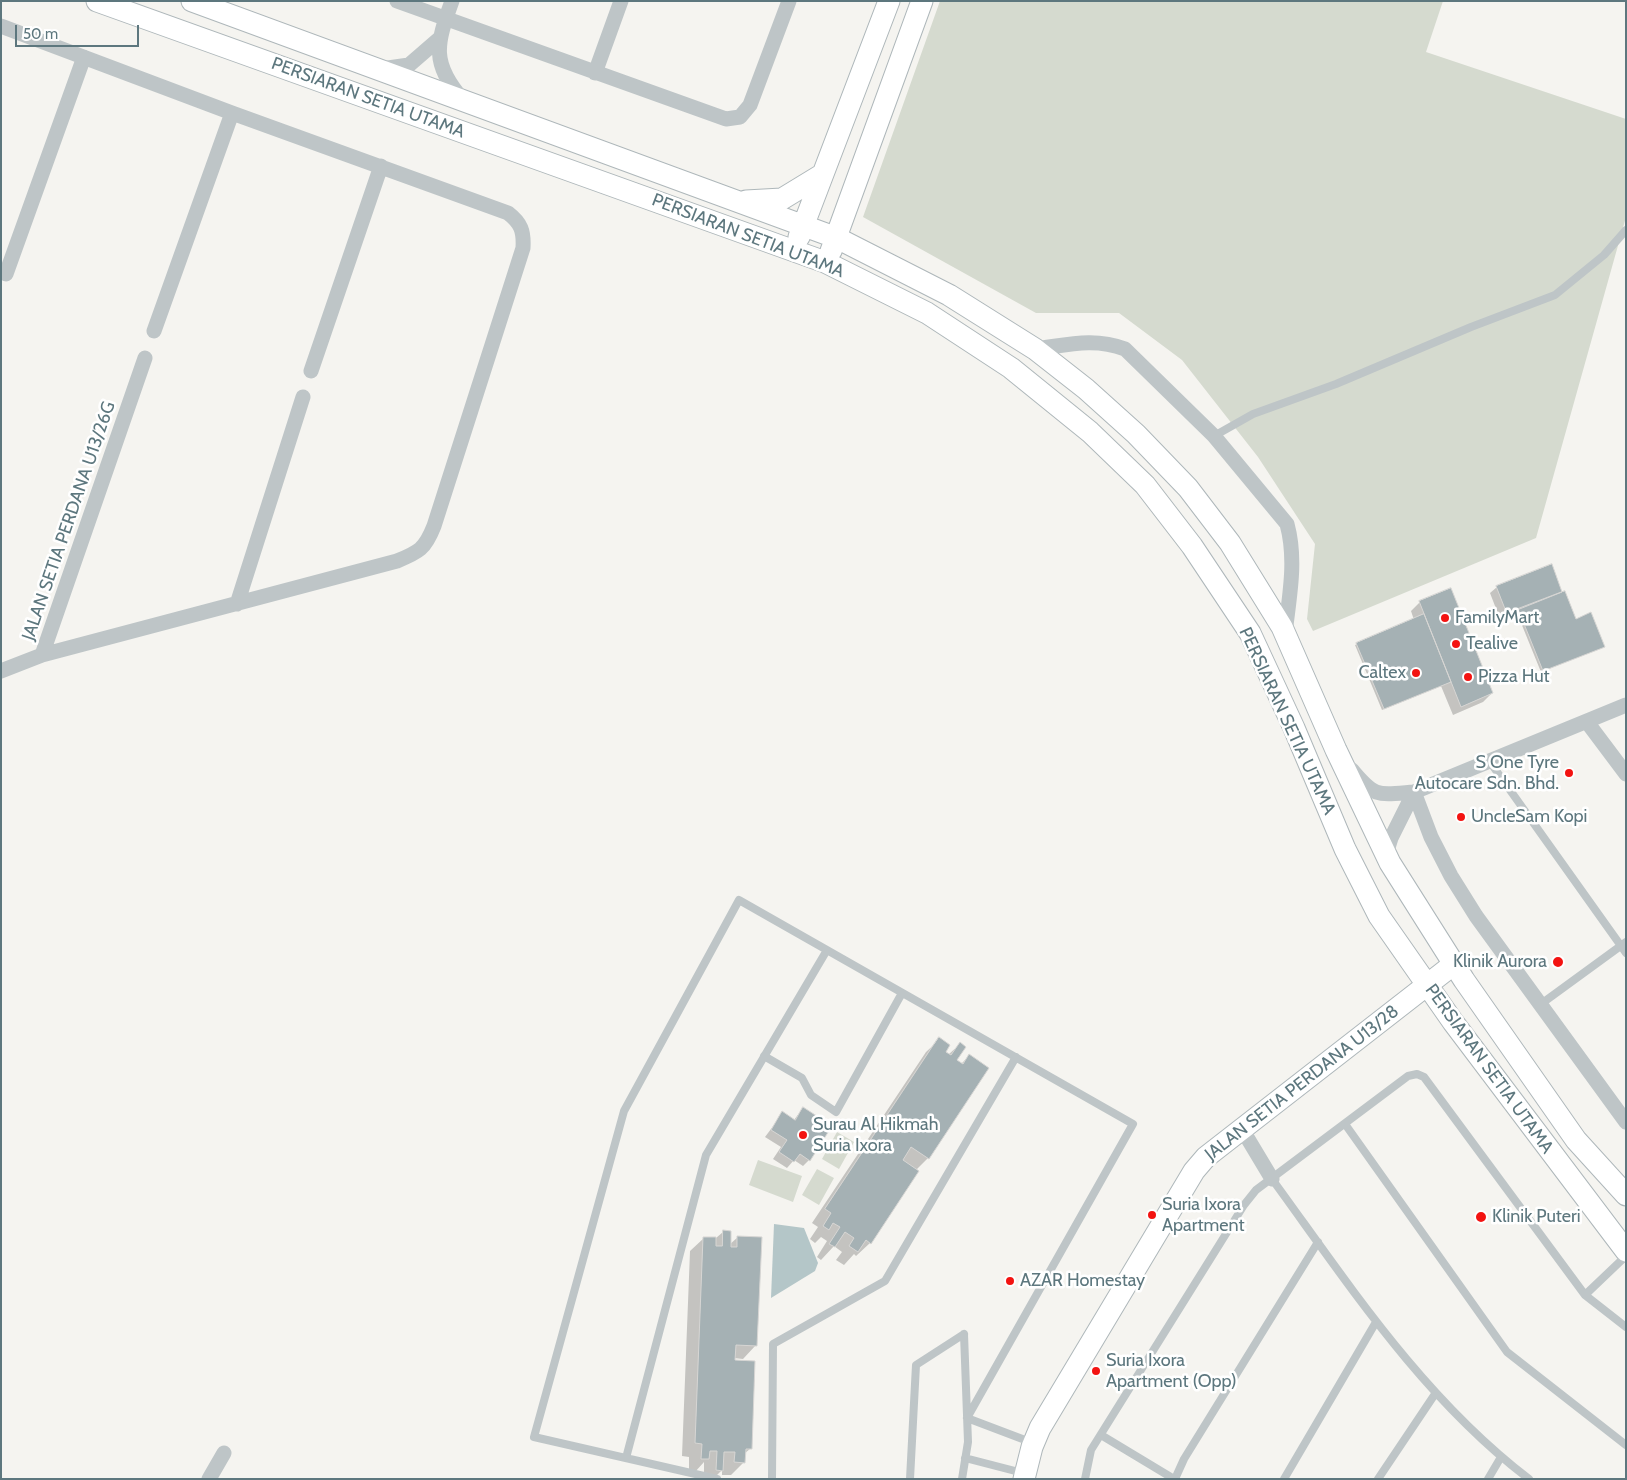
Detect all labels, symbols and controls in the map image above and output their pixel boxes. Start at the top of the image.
scale bar [18,15,141,47]
text: 50 m [23,25,58,43]
street label: PERSIARAN SETIA UTAMA [268,53,468,143]
street label: PERSIARAN SETIA UTAMA [649,189,847,283]
street label: JALAN SETIA PERDANA U13/26G [18,399,120,643]
place label: FamilyMart [1455,607,1539,629]
marker: FamilyMart [1439,612,1451,624]
street label: PERSIARAN SETIA UTAMA [1234,624,1340,818]
place label: Tealive [1466,633,1518,655]
marker: Tealive [1450,638,1462,650]
place label: Caltex [1358,662,1406,684]
place label: Pizza Hut [1478,666,1550,688]
marker: Caltex [1410,667,1422,679]
marker: Pizza Hut [1462,671,1474,683]
place label: S One Tyre Autocare Sdn. Bhd. [1415,752,1559,794]
marker: S One Tyre Autocare Sdn. Bhd. [1563,767,1575,779]
place label: UncleSam Kopi [1471,806,1587,828]
marker: UncleSam Kopi [1455,811,1467,823]
place label: Klinik Aurora [1453,951,1547,973]
marker: Klinik Aurora [1551,955,1565,969]
street label: PERSIARAN SETIA UTAMA [1420,980,1558,1158]
street label: JALAN SETIA PERDANA U13/28 [1201,1001,1403,1165]
place label: Surau Al Hikmah Suria Ixora [813,1114,938,1156]
marker: Surau Al Hikmah Suria Ixora [797,1129,809,1141]
place label: Suria Ixora Apartment [1162,1194,1244,1236]
place label: Klinik Puteri [1492,1206,1581,1228]
marker: Suria Ixora Apartment [1146,1209,1158,1221]
marker: Klinik Puteri [1474,1210,1488,1224]
place label: AZAR Homestay [1020,1270,1145,1292]
marker: AZAR Homestay [1004,1275,1016,1287]
place label: Suria Ixora Apartment (Opp) [1106,1350,1237,1392]
marker: Suria Ixora Apartment (Opp) [1090,1365,1102,1377]

